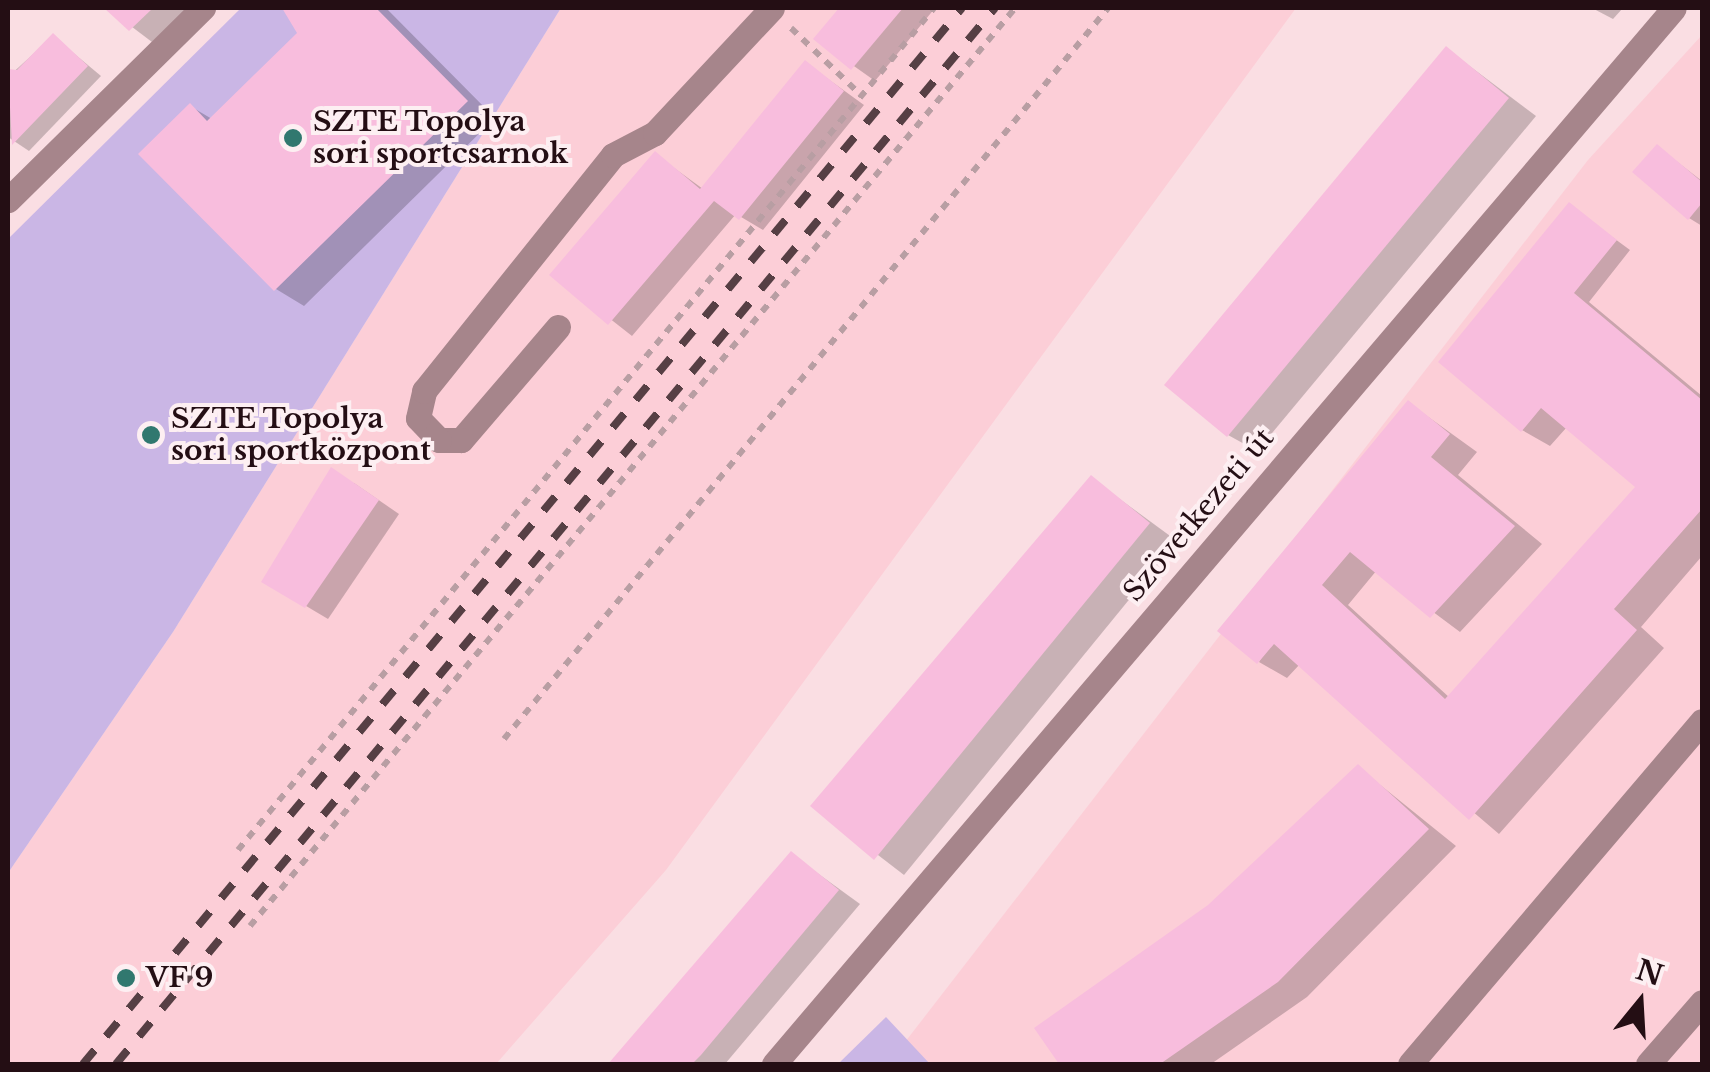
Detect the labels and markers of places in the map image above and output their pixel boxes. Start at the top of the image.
place label: SZTE Topolya sori sportcsarnok [313,105,568,171]
marker: SZTE Topolya sori sportcsarnok [282,127,304,149]
place label: SZTE Topolya sori sportközpont [171,402,431,468]
marker: SZTE Topolya sori sportközpont [140,424,162,446]
place label: VF 9 [146,961,214,995]
marker: VF 9 [115,967,137,989]

